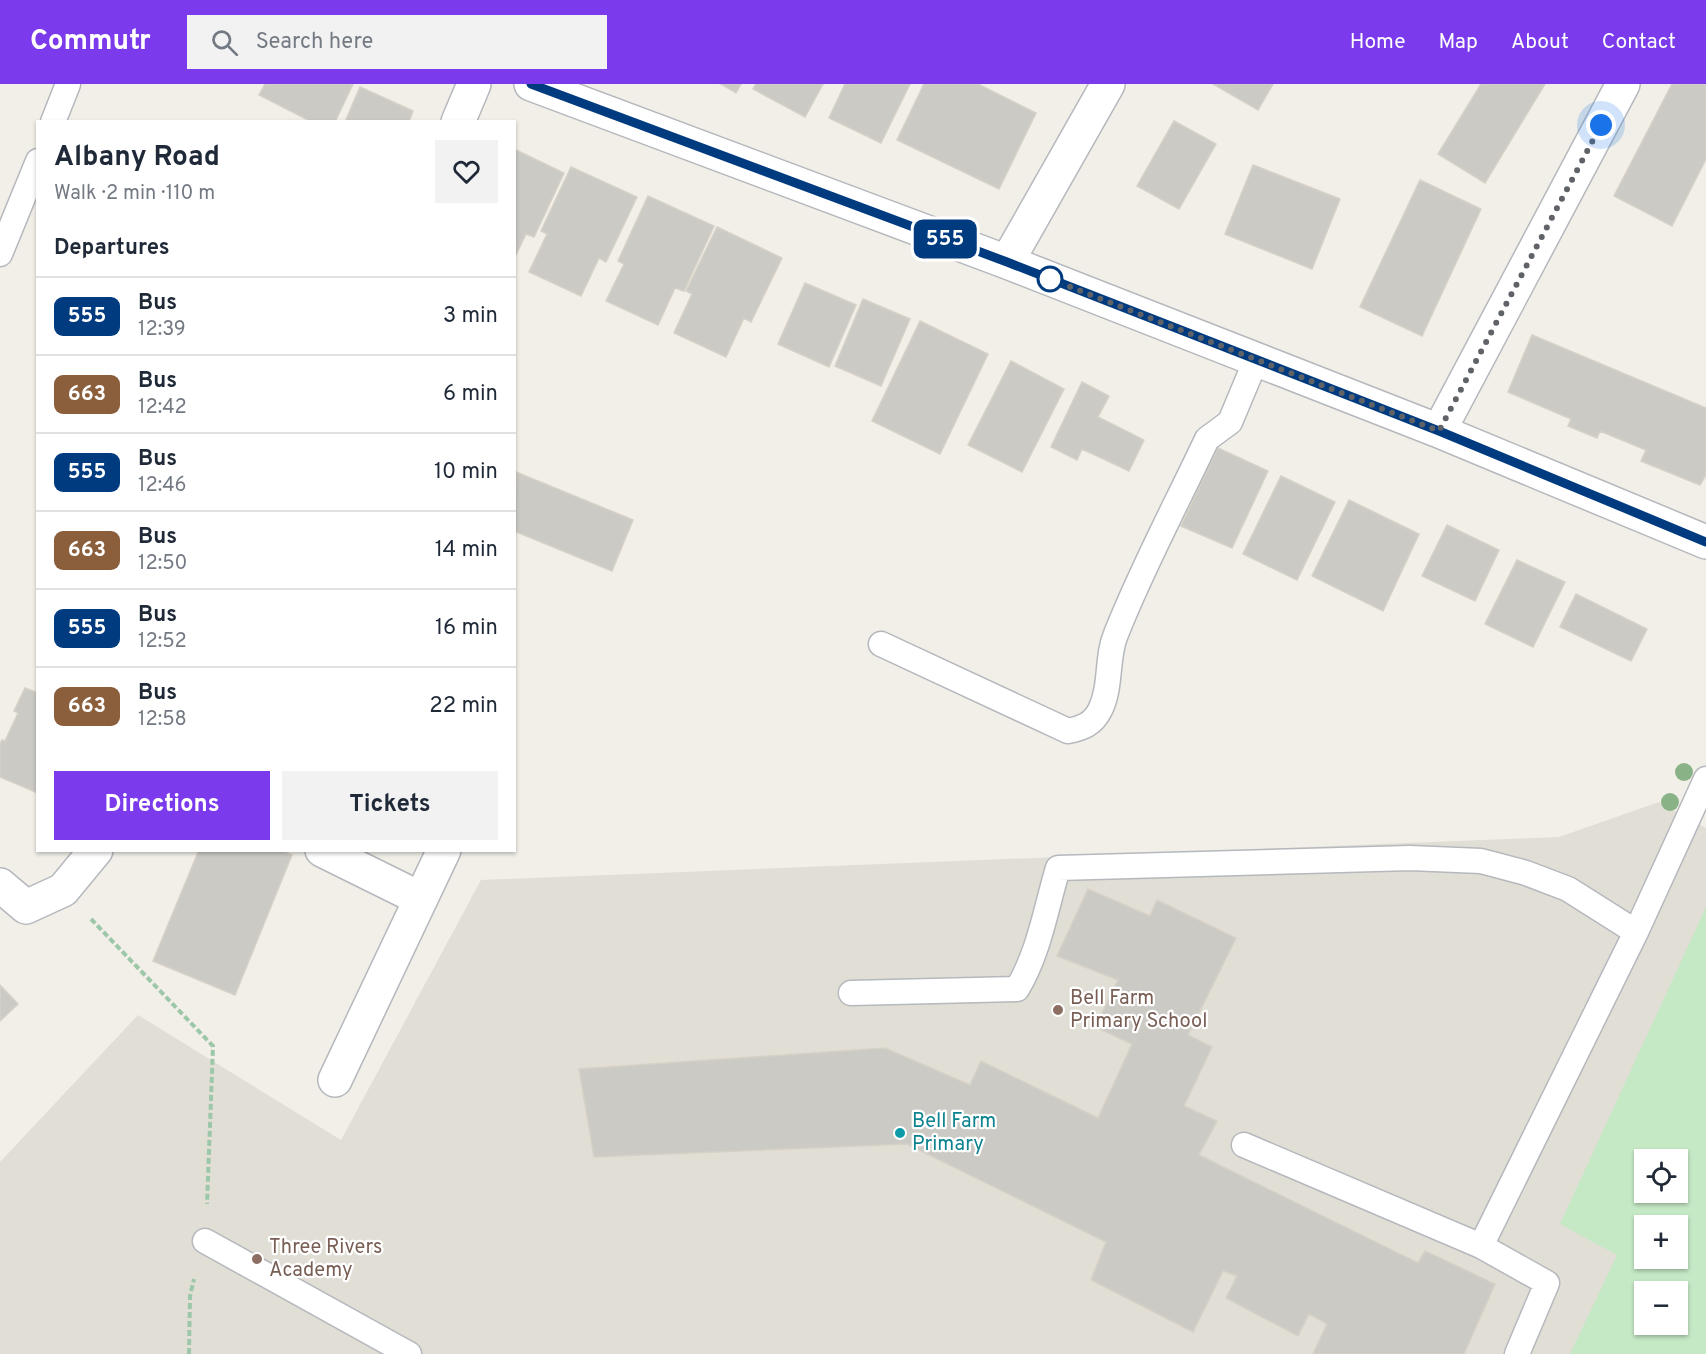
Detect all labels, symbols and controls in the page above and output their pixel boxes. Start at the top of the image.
search box [187,15,607,69]
text: Commutr [30,24,151,60]
icon: search [208,26,241,59]
text: Search here [256,29,373,56]
text: Home [1350,29,1406,56]
text: Map [1439,29,1478,56]
text: About [1511,29,1569,56]
text: Contact [1602,29,1676,56]
your location [1586,110,1616,140]
text: Albany Road [54,140,220,176]
button: heart [435,140,498,203]
text: Walk · 2 min · 110 m [54,181,215,207]
line badge: 555 [910,220,980,258]
text: 555 [926,226,964,253]
text: Departures [54,235,170,262]
unlabelled marker [1037,266,1063,292]
text: Bus [138,290,177,317]
text: 555 [68,303,106,330]
text: 3 min [443,303,498,330]
text: 12:39 [138,317,186,343]
text: Bus [138,368,177,395]
text: 663 [68,381,106,408]
text: 6 min [443,381,498,408]
text: 12:42 [138,395,187,421]
text: Bus [138,446,177,473]
text: 555 [68,459,106,486]
text: 10 min [434,459,498,486]
text: 12:46 [138,473,187,499]
text: Bus [138,524,177,551]
text: 663 [68,537,106,564]
text: 14 min [435,537,498,564]
text: 12:50 [138,551,187,577]
text: Bus [138,602,177,629]
text: 555 [68,615,106,642]
text: 16 min [435,615,498,642]
text: 12:52 [138,629,187,655]
text: Bus [138,680,177,707]
text: 663 [68,693,106,720]
text: 22 min [429,693,498,720]
text: 12:58 [138,707,187,733]
button: Directions [54,771,270,840]
button: Tickets [282,771,498,840]
place label: Bell Farm Primary School [1070,986,1207,1035]
marker: Bell Farm Primary School [1051,1003,1065,1017]
place label: Bell Farm Primary [912,1109,996,1158]
marker: Bell Farm Primary [893,1126,907,1140]
map controls [1634,1149,1688,1335]
button: locate [1634,1149,1688,1203]
button: + [1634,1215,1688,1269]
place label: Three Rivers Academy [269,1235,382,1284]
marker: Three Rivers Academy [250,1252,264,1266]
button: − [1634,1281,1688,1335]

